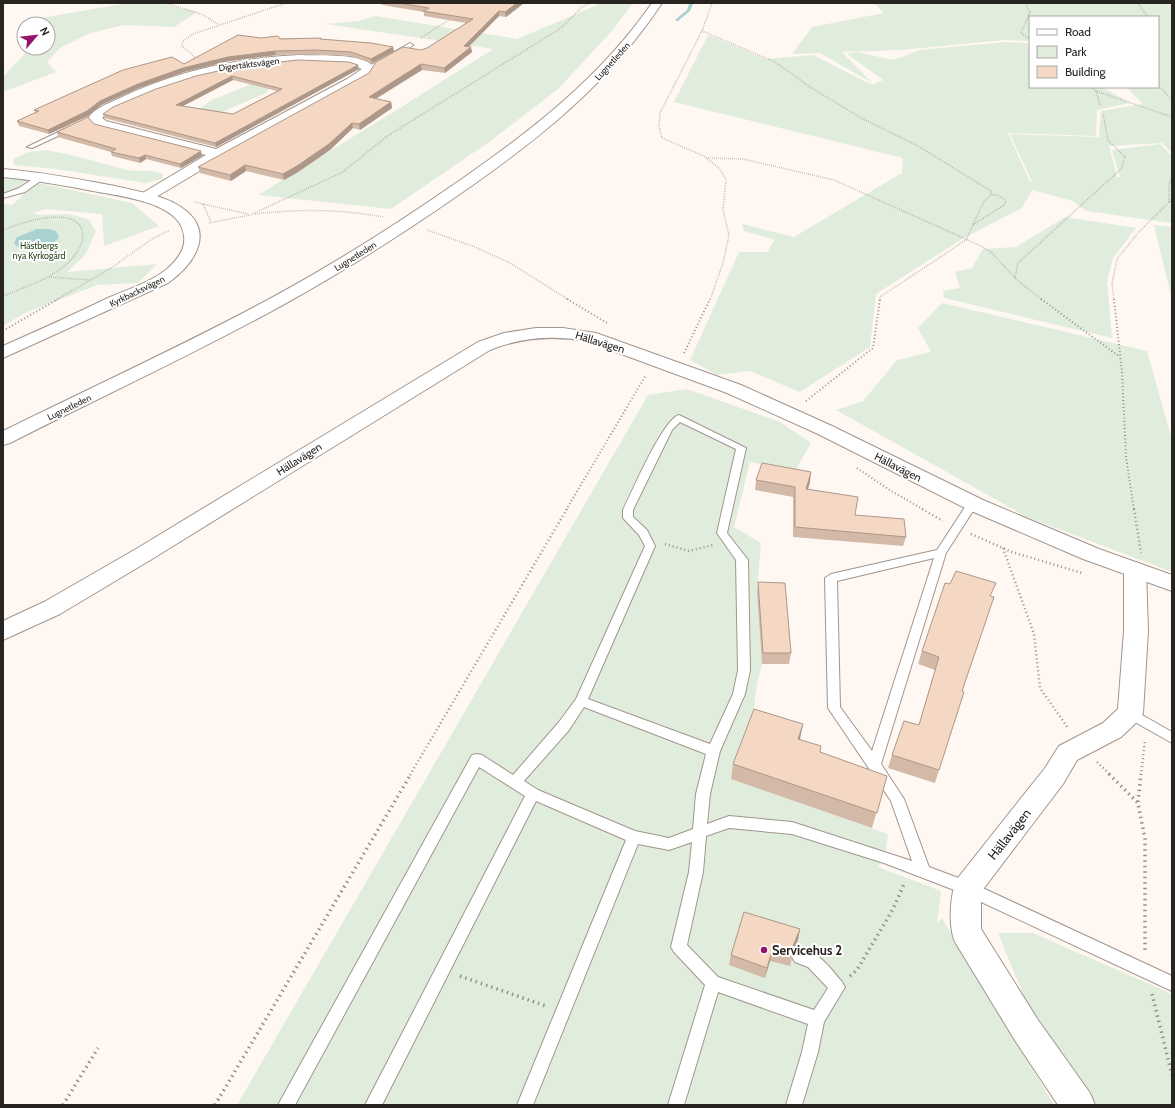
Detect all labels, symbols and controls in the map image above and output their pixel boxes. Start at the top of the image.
north arrow [16,16,56,56]
legend [1029,16,1159,88]
text: Road [1065,24,1091,39]
text: N [37,25,53,38]
street label: Lugnetleden [592,40,632,82]
text: Park [1065,44,1087,59]
street label: Digertäktsvägen [218,55,280,73]
text: Building [1065,64,1107,79]
street label: Lugnetleden [332,239,378,273]
park label: Hästbergs nya Kyrkogård [12,240,66,261]
street label: Kyrkbacksvägen [108,273,166,309]
street label: Hällavägen [574,328,626,356]
street label: Lugnetleden [45,392,93,422]
street label: Hällavägen [274,440,324,478]
street label: Hällavägen [872,449,924,485]
street label: Hällavägen [984,805,1034,863]
place label: Servicehus 2 [772,942,842,958]
marker: Servicehus 2 [759,945,769,955]

